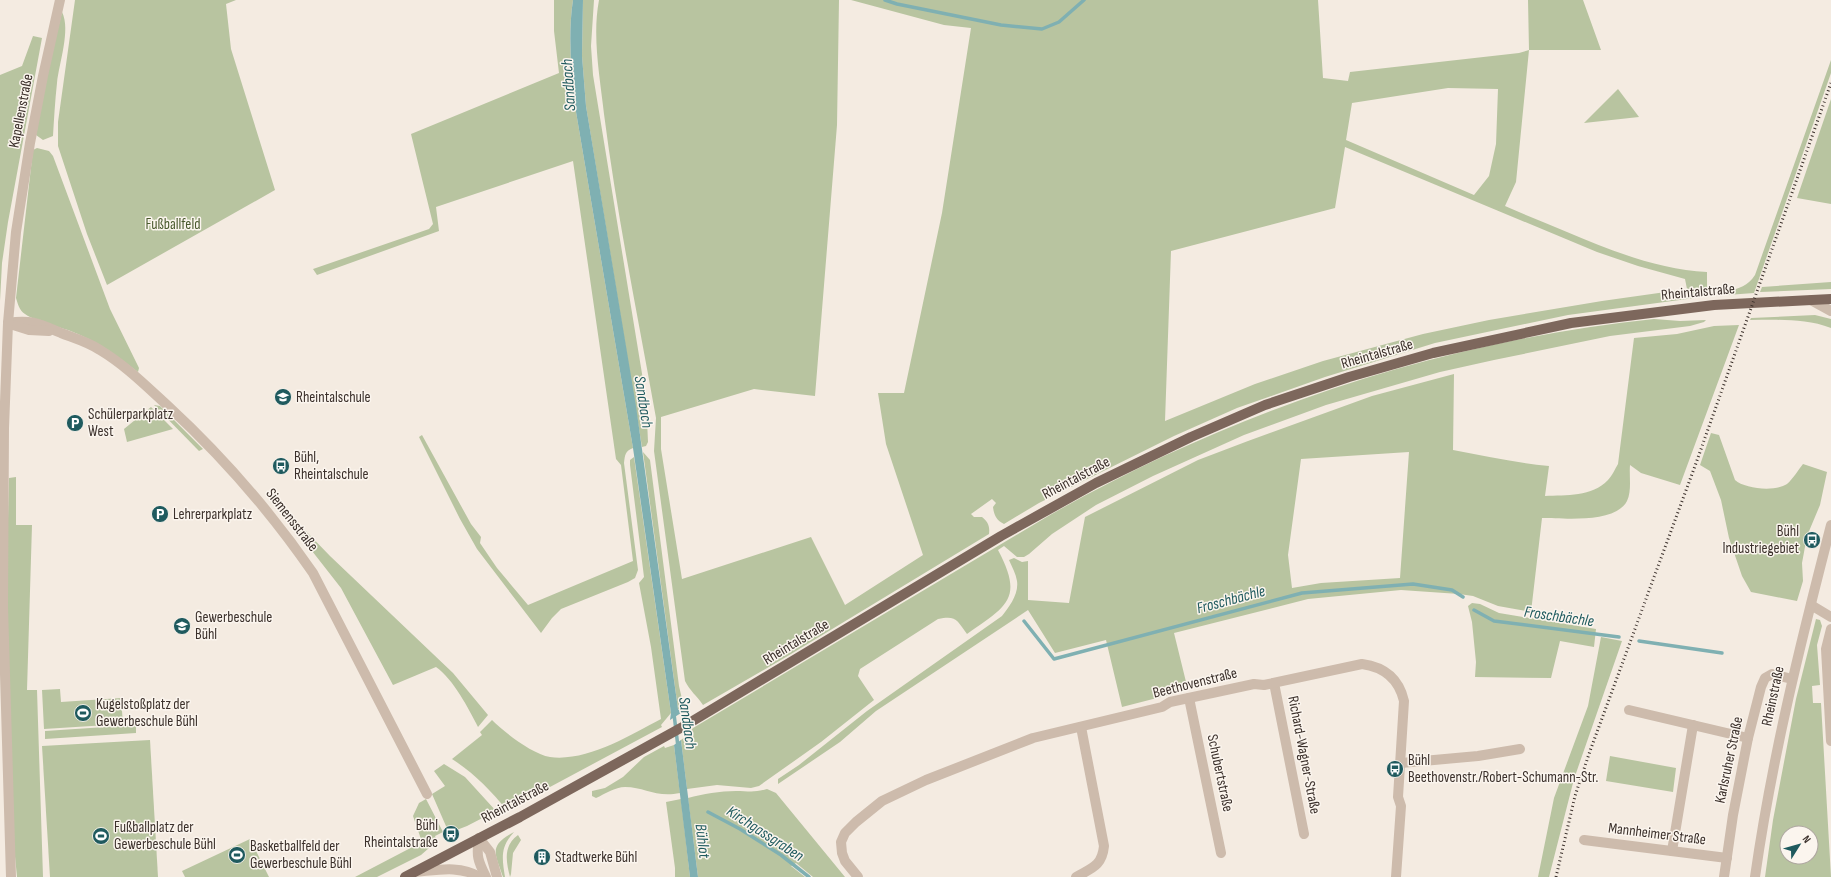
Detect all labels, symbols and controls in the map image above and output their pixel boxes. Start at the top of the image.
water label: Sandbach [558,58,580,112]
street label: Kapellenstraße [5,72,37,150]
park label: Fußballfeld [146,215,200,234]
street label: Rheintalstraße [1660,279,1736,305]
street label: Rheintalstraße [1339,335,1415,373]
water label: Sandbach [630,375,657,430]
school or university icon: Rheintalschule [273,387,293,407]
place label: Rheintalschule [296,388,371,407]
place label: Schülerparkplatz West [88,405,174,441]
parking icon: Schülerparkplatz West [65,413,85,433]
place label: Bühl, Rheintalschule [294,448,369,484]
street label: Rheintalstraße [1039,452,1113,504]
bus stop icon: Bühl, Rheintalschule [271,456,291,476]
street label: Siemensstraße [262,485,322,555]
parking icon: Lehrerparkplatz [150,504,170,524]
place label: Lehrerparkplatz [173,505,253,524]
place label: Bühl Industriegebiet [1722,522,1799,558]
bus stop icon: Bühl Industriegebiet [1802,530,1822,550]
water label: Froschbächle [1195,582,1267,618]
water label: Froschbächle [1523,603,1595,631]
place label: Gewerbeschule Bühl [195,608,272,644]
street label: Rheintalstraße [759,615,833,669]
school or university icon: Gewerbeschule Bühl [172,616,192,636]
street label: Beethovenstraße [1151,663,1239,703]
street label: Rheinstraße [1757,664,1789,728]
street label: Richard-Wagner-Straße [1283,694,1325,816]
place label: Kugelstoßplatz der Gewerbeschule Bühl [96,695,198,731]
water label: Sandbach [674,696,700,751]
sports icon: Kugelstoßplatz der Gewerbeschule Bühl [73,703,93,723]
street label: Karlsruher Straße [1711,715,1747,805]
street label: Schubertstraße [1203,733,1237,813]
place label: Bühl Beethovenstr./Robert-Schumann-Str. [1408,751,1598,787]
bus stop icon: Bühl Beethovenstr./Robert-Schumann-Str. [1385,759,1405,779]
street label: Rheintalstraße [478,776,552,828]
water label: Kirchgassgraben [723,802,807,866]
place label: Bühl Rheintalstraße [364,816,438,852]
place label: Fußballplatz der Gewerbeschule Bühl [114,818,216,854]
street label: Mannheimer Straße [1607,819,1707,849]
water label: Bühlot [690,823,714,860]
bus stop icon: Bühl Rheintalstraße [441,824,461,844]
north arrow [1779,825,1819,865]
sports icon: Fußballplatz der Gewerbeschule Bühl [91,826,111,846]
text: N [1800,833,1814,846]
place label: Basketballfeld der Gewerbeschule Bühl [250,837,352,873]
sports icon: Basketballfeld der Gewerbeschule Bühl [227,845,247,865]
building icon: Stadtwerke Bühl [532,847,552,867]
place label: Stadtwerke Bühl [555,848,637,867]

